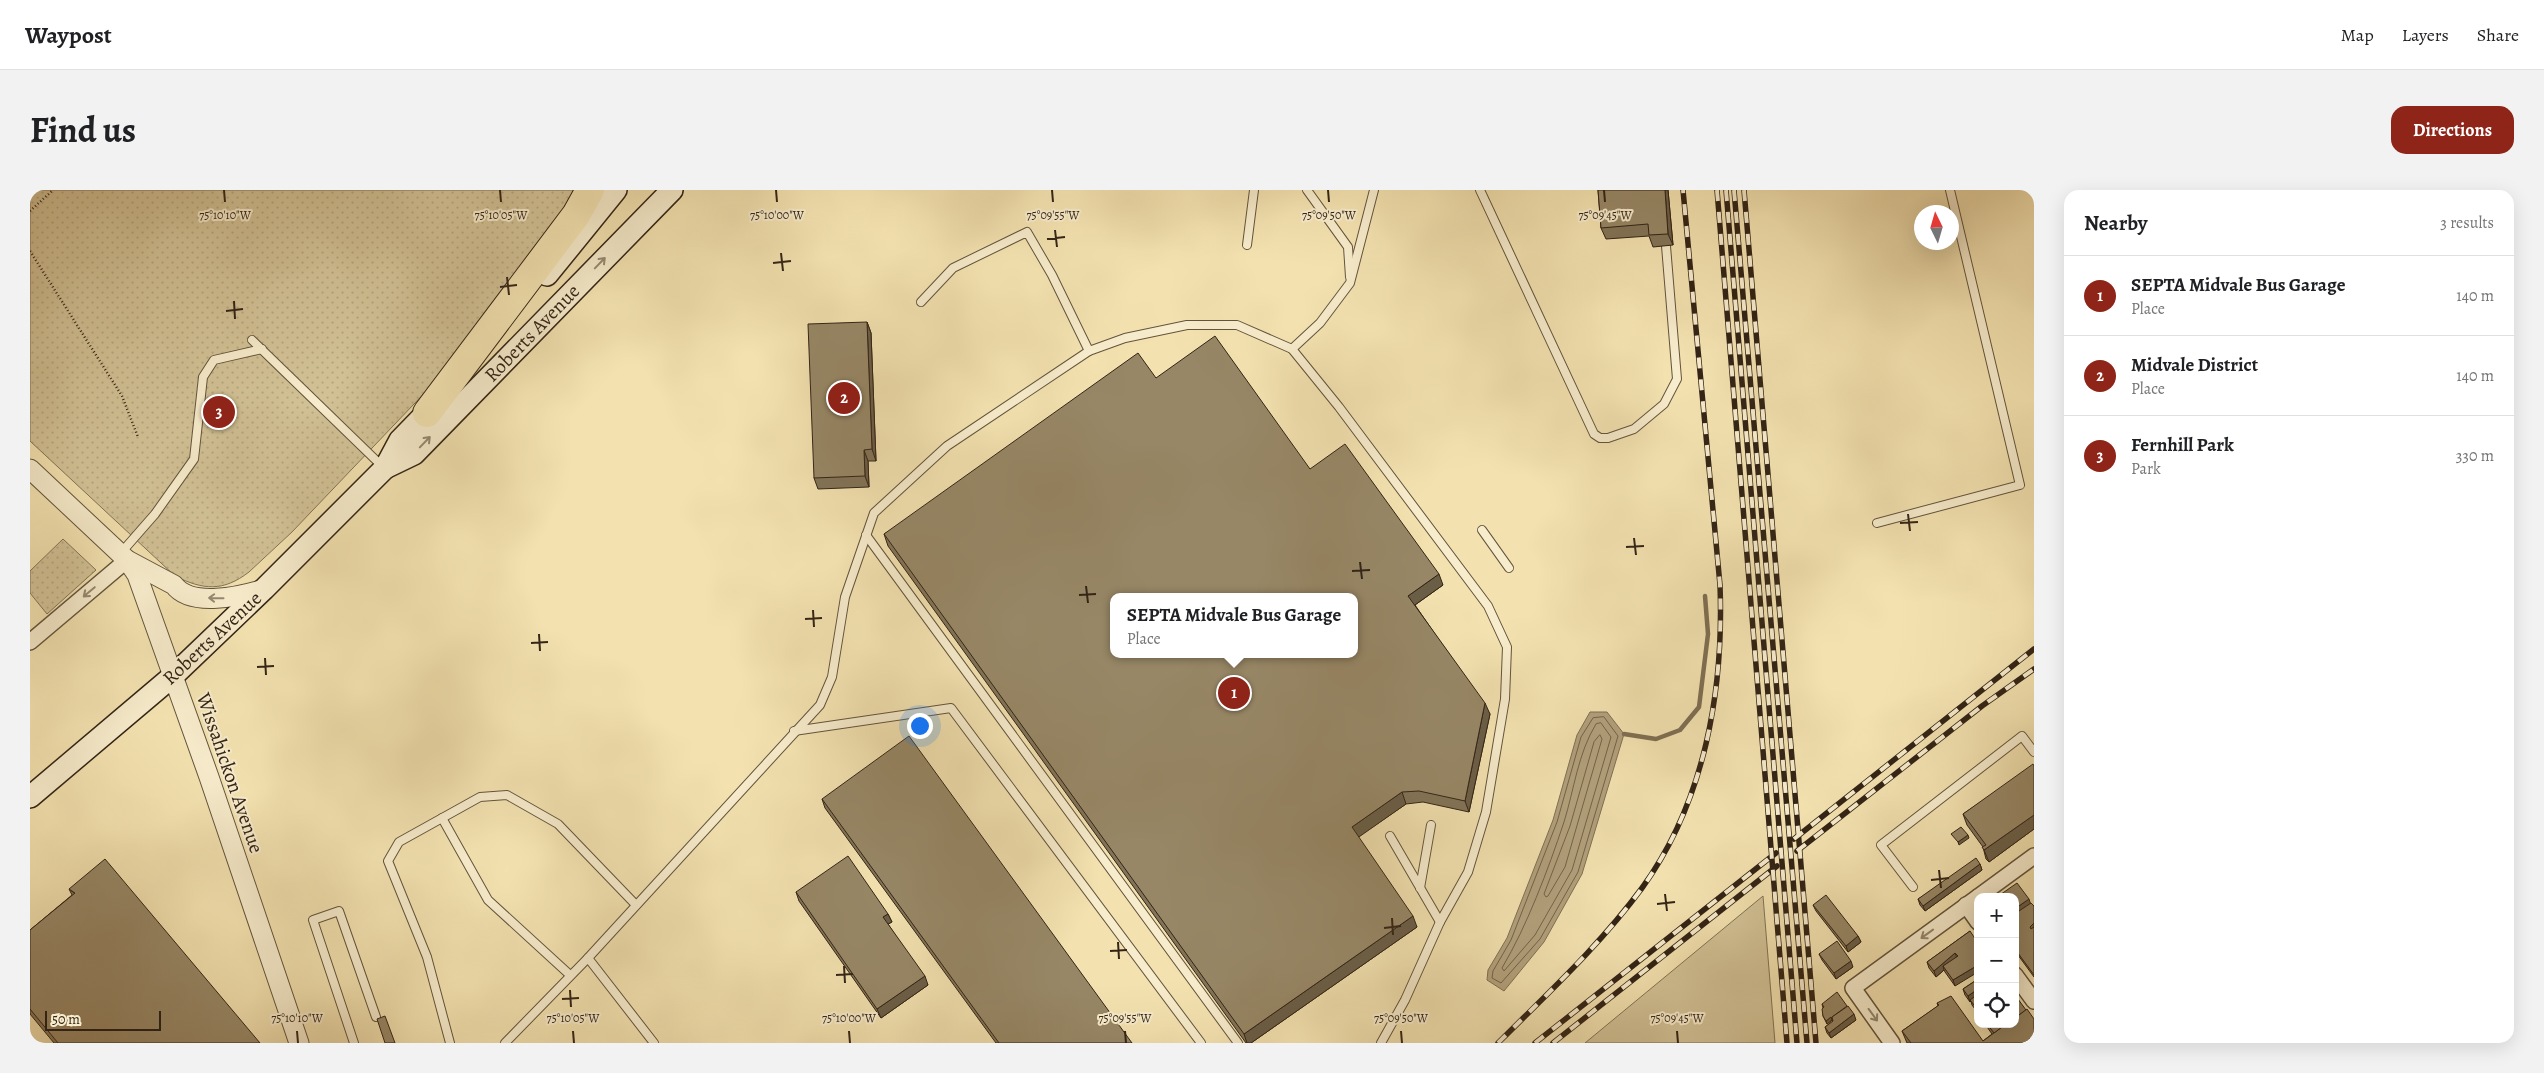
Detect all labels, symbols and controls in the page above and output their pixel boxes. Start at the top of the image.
text: Waypost [25,19,112,51]
text: Map [2341,23,2374,47]
text: Layers [2402,23,2449,47]
text: Share [2477,23,2519,47]
text: Find us [30,106,136,154]
button: Directions [2391,106,2514,154]
north arrow [1914,205,1959,250]
text: 75°10'10"W [199,207,252,223]
text: 75°10'05"W [475,207,528,223]
text: 75°10'00"W [750,207,805,223]
text: 75°09'55"W [1027,207,1080,223]
text: 75°09'50"W [1302,207,1357,223]
text: 75°09'45"W [1578,207,1632,223]
text: Nearby [2084,209,2147,237]
text: 3 results [2440,212,2494,234]
one-way arrow [594,257,606,270]
text: SEPTA Midvale Bus Garage [2131,272,2345,298]
street label: Roberts Avenue [478,278,586,388]
text: 1 [2097,285,2103,307]
text: 140 m [2456,285,2494,307]
text: Place [2131,298,2165,320]
text: Midvale District [2131,352,2258,378]
text: 2 [2096,365,2104,387]
text: 140 m [2456,365,2494,387]
text: Place [2131,378,2165,400]
pin: 2 [828,379,860,417]
pin: 3 [203,393,235,431]
text: Fernhill Park [2131,432,2234,458]
one-way arrow [419,436,431,448]
text: 3 [2097,445,2103,467]
text: 330 m [2456,445,2494,467]
text: Park [2131,458,2161,480]
street label: Roberts Avenue [157,585,267,691]
one-way arrow [83,586,96,597]
one-way arrow [209,593,225,603]
popup [1110,593,1358,658]
text: SEPTA Midvale Bus Garage [1127,602,1341,628]
text: Place [1127,628,1161,650]
pin: 1 [1218,674,1250,712]
street label: Wissahickon Avenue [190,688,270,857]
your location [907,713,933,739]
map controls [1974,893,2019,1028]
button: + [1974,893,2019,938]
one-way arrow [1920,929,1934,939]
button: − [1974,938,2019,983]
button: locate [1974,983,2019,1028]
scale bar [45,1008,161,1031]
one-way arrow [1867,1008,1878,1021]
text: 50 m [52,1010,80,1029]
text: 75°10'10"W [271,1010,324,1026]
text: 75°10'05"W [547,1010,600,1026]
text: 75°10'00"W [822,1010,877,1026]
text: 75°09'55"W [1099,1010,1152,1026]
text: 75°09'50"W [1374,1010,1429,1026]
text: 75°09'45"W [1650,1010,1704,1026]

